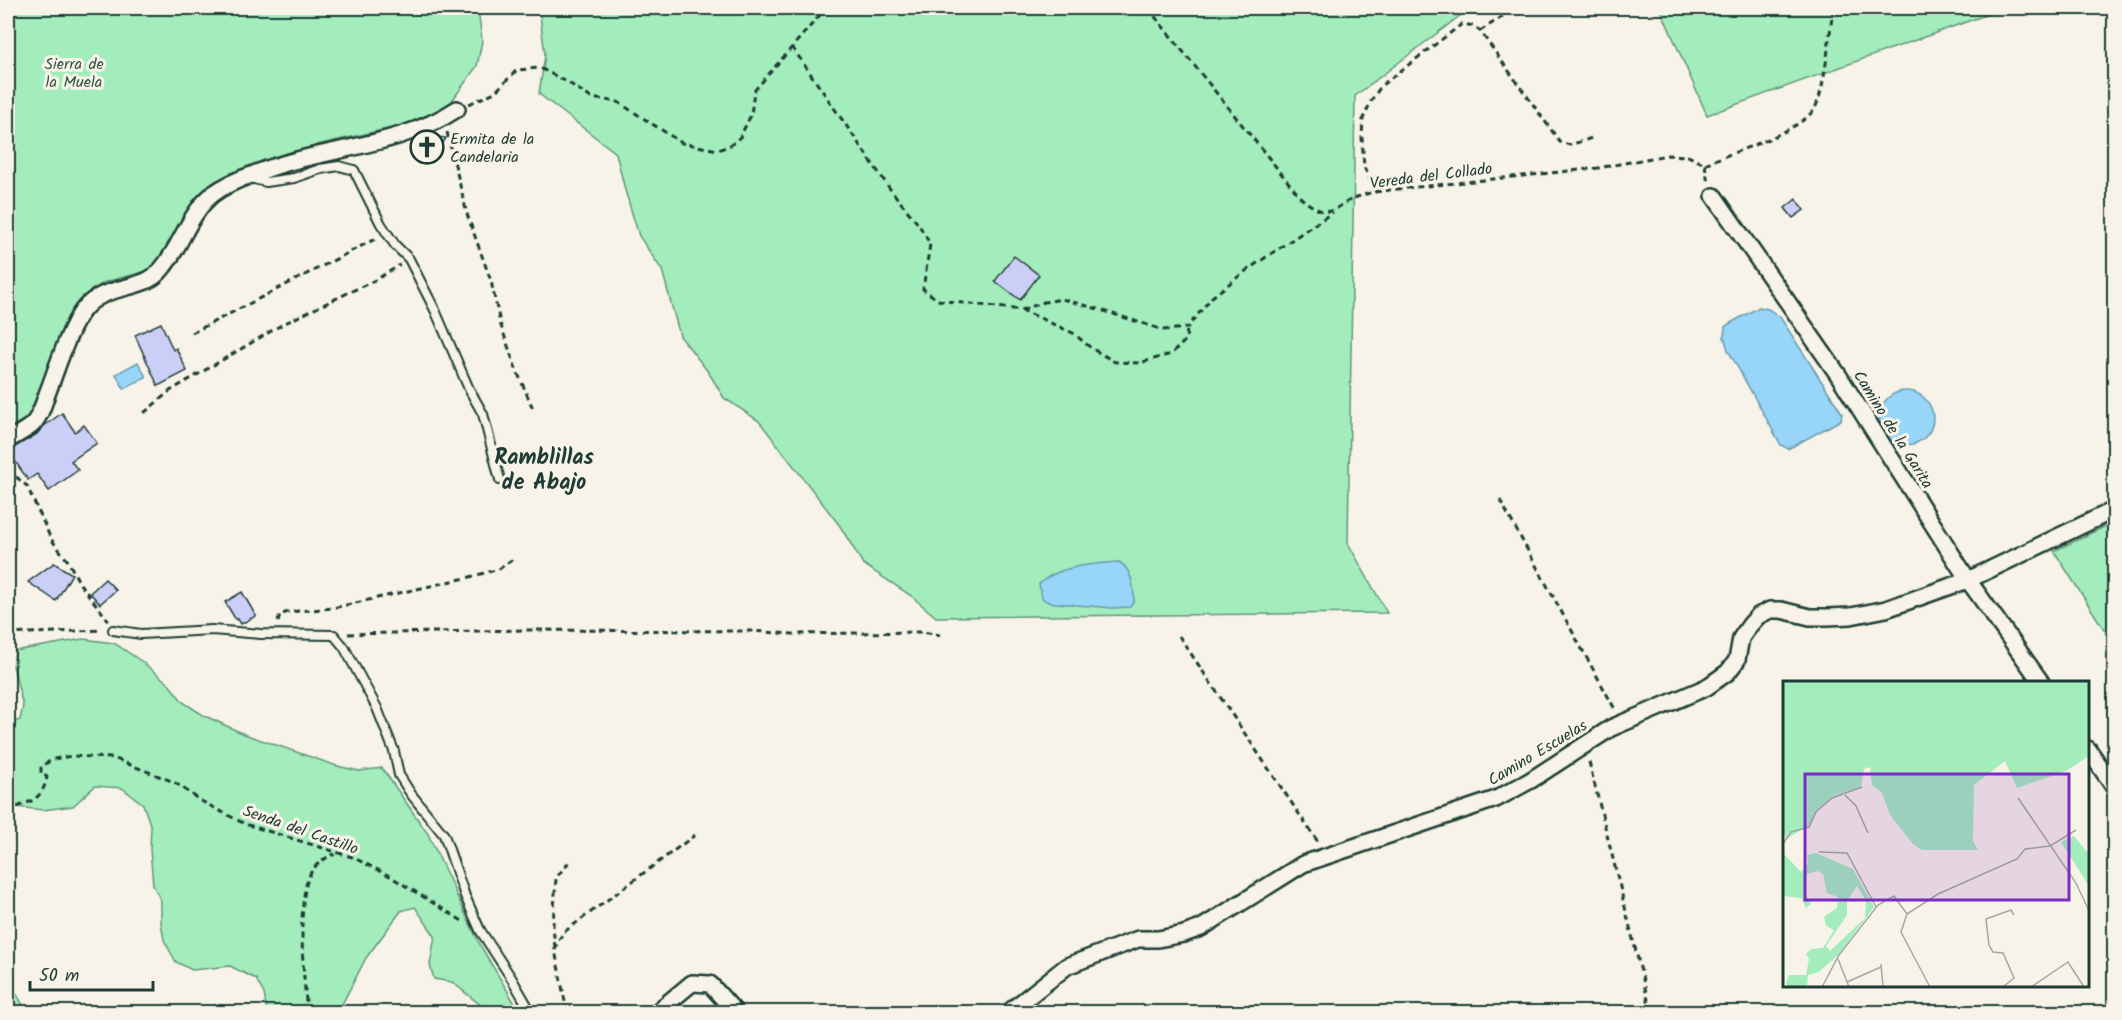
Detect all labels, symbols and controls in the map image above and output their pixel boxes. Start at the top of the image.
park label: Sierra de la Muela [44,52,104,95]
place label: Ermita de la Candelaria [450,127,534,170]
church icon: Ermita de la Candelaria [409,129,445,165]
street label: Vereda del Collado [1369,157,1494,196]
street label: Camino de la Garita [1846,366,1939,494]
district label: Ramblillas de Abajo [494,441,595,501]
inset map [1783,681,2089,987]
street label: Camino Escuelas [1483,714,1592,793]
street label: Senda del Castillo [239,799,362,862]
scale bar [30,954,153,992]
text: 50 m [39,962,79,991]

